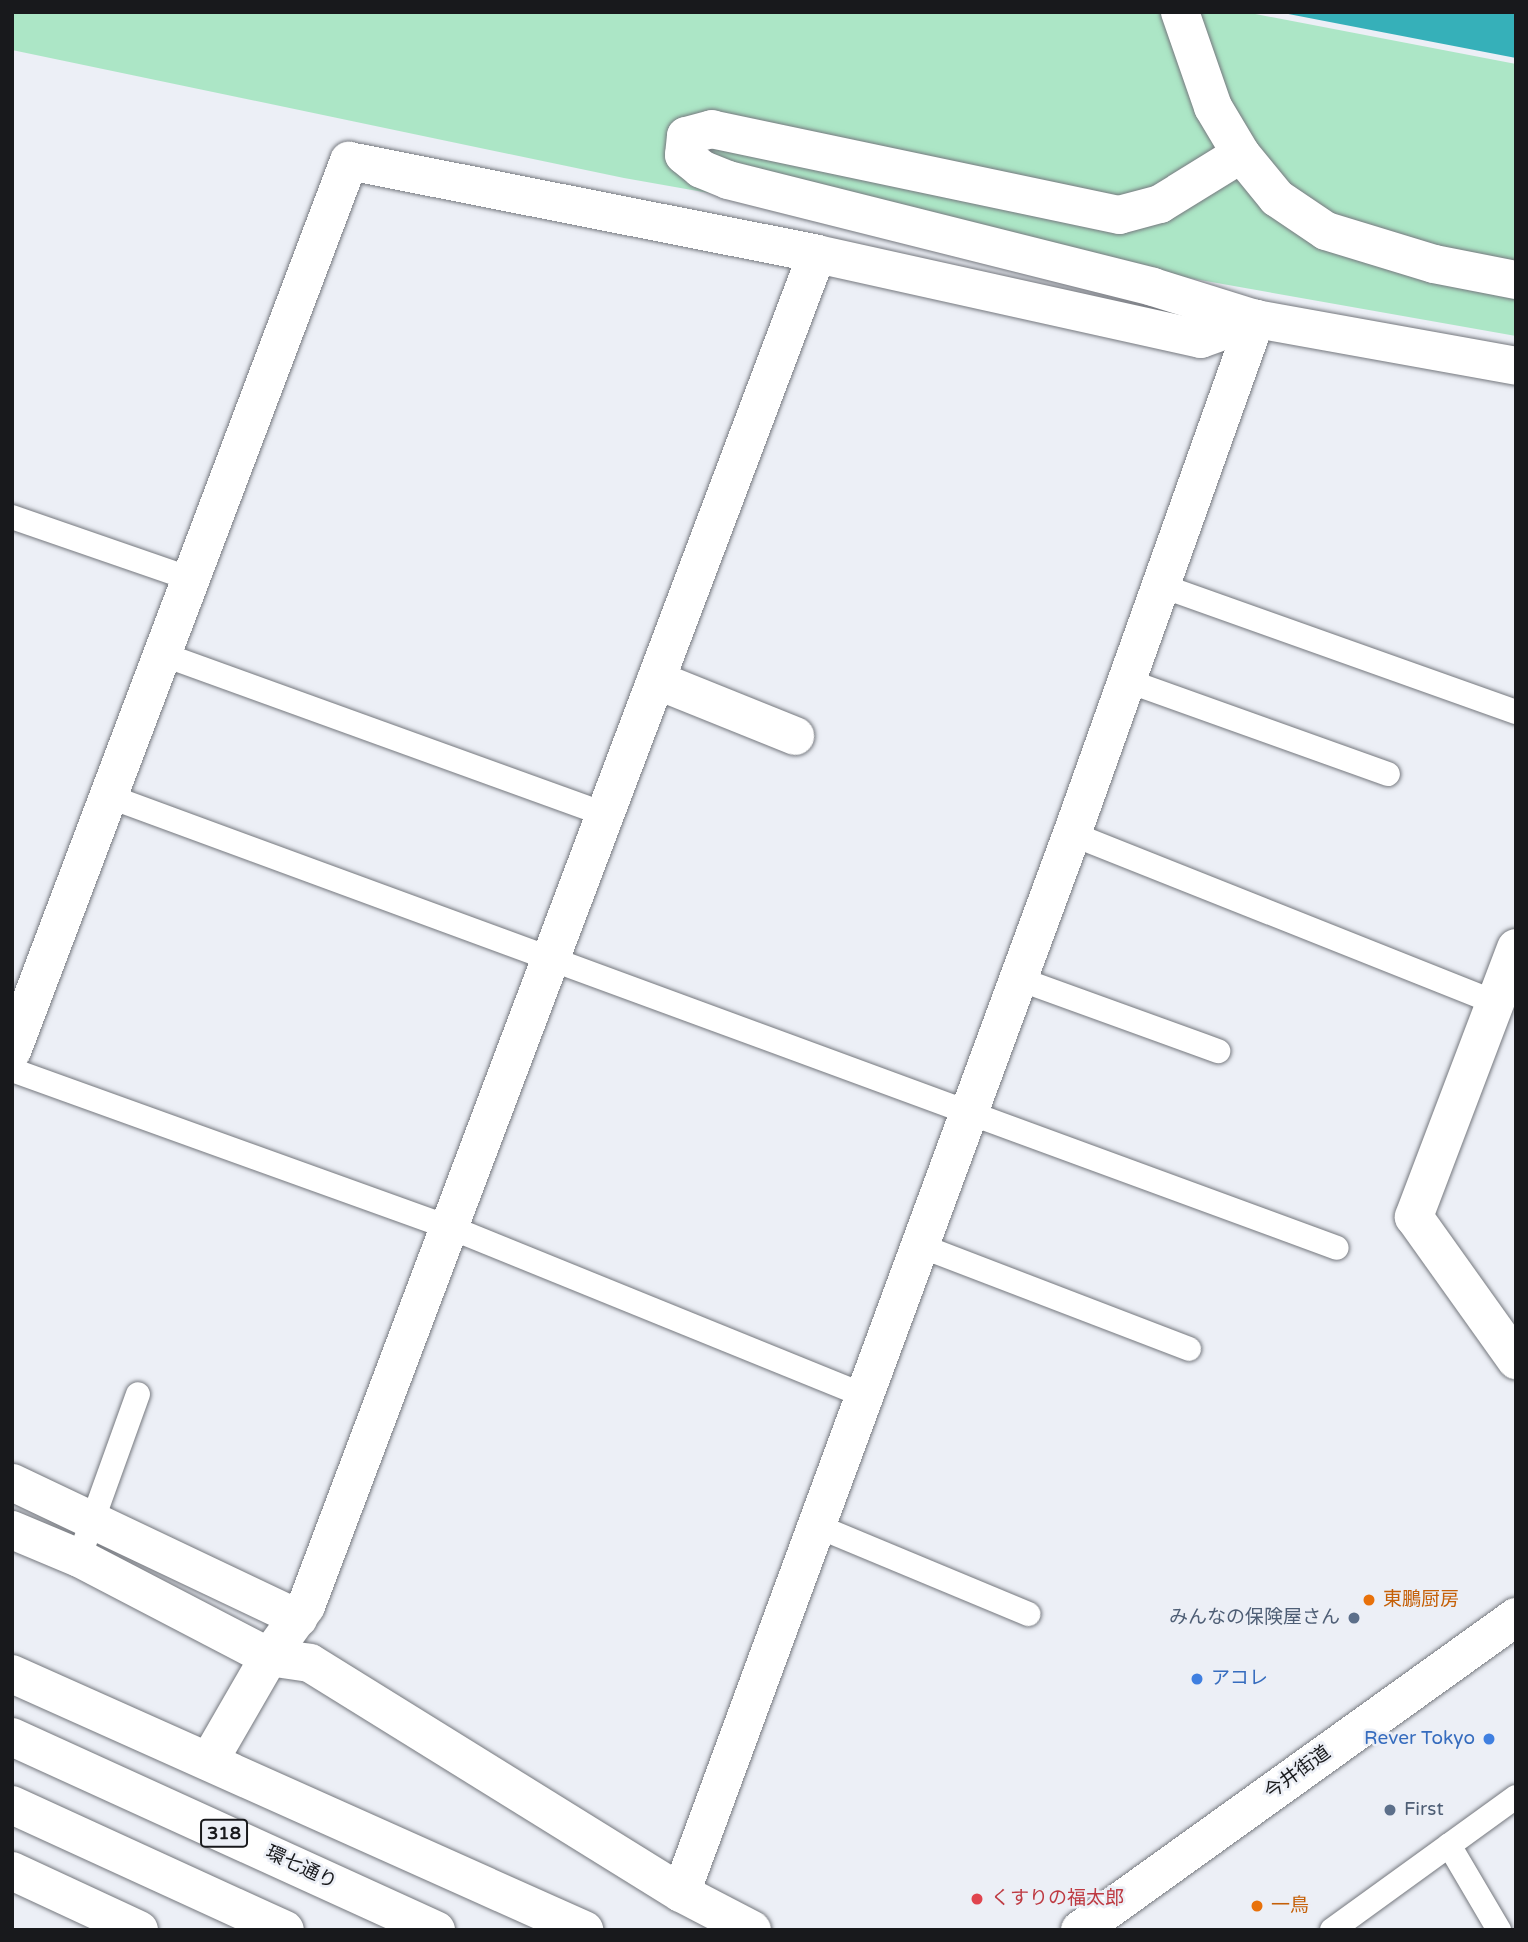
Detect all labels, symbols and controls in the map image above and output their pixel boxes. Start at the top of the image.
place label: 東鵬厨房 [1383,1589,1459,1611]
marker: 東鵬厨房 [1361,1592,1377,1608]
place label: みんなの保険屋さん [1169,1607,1340,1629]
marker: みんなの保険屋さん [1346,1610,1362,1626]
place label: アコレ [1211,1668,1268,1690]
marker: アコレ [1189,1671,1205,1687]
place label: Rever Tokyo [1364,1728,1475,1750]
marker: Rever Tokyo [1481,1731,1497,1747]
street label: 今井街道 [1261,1741,1335,1805]
place label: First [1404,1799,1444,1821]
marker: First [1382,1802,1398,1818]
road number: 318 [200,1818,248,1847]
street label: 環七通り [262,1842,340,1894]
place label: くすりの福太郎 [991,1888,1124,1910]
marker: くすりの福太郎 [969,1891,985,1907]
place label: 一鳥 [1271,1895,1309,1917]
marker: 一鳥 [1249,1898,1265,1914]

